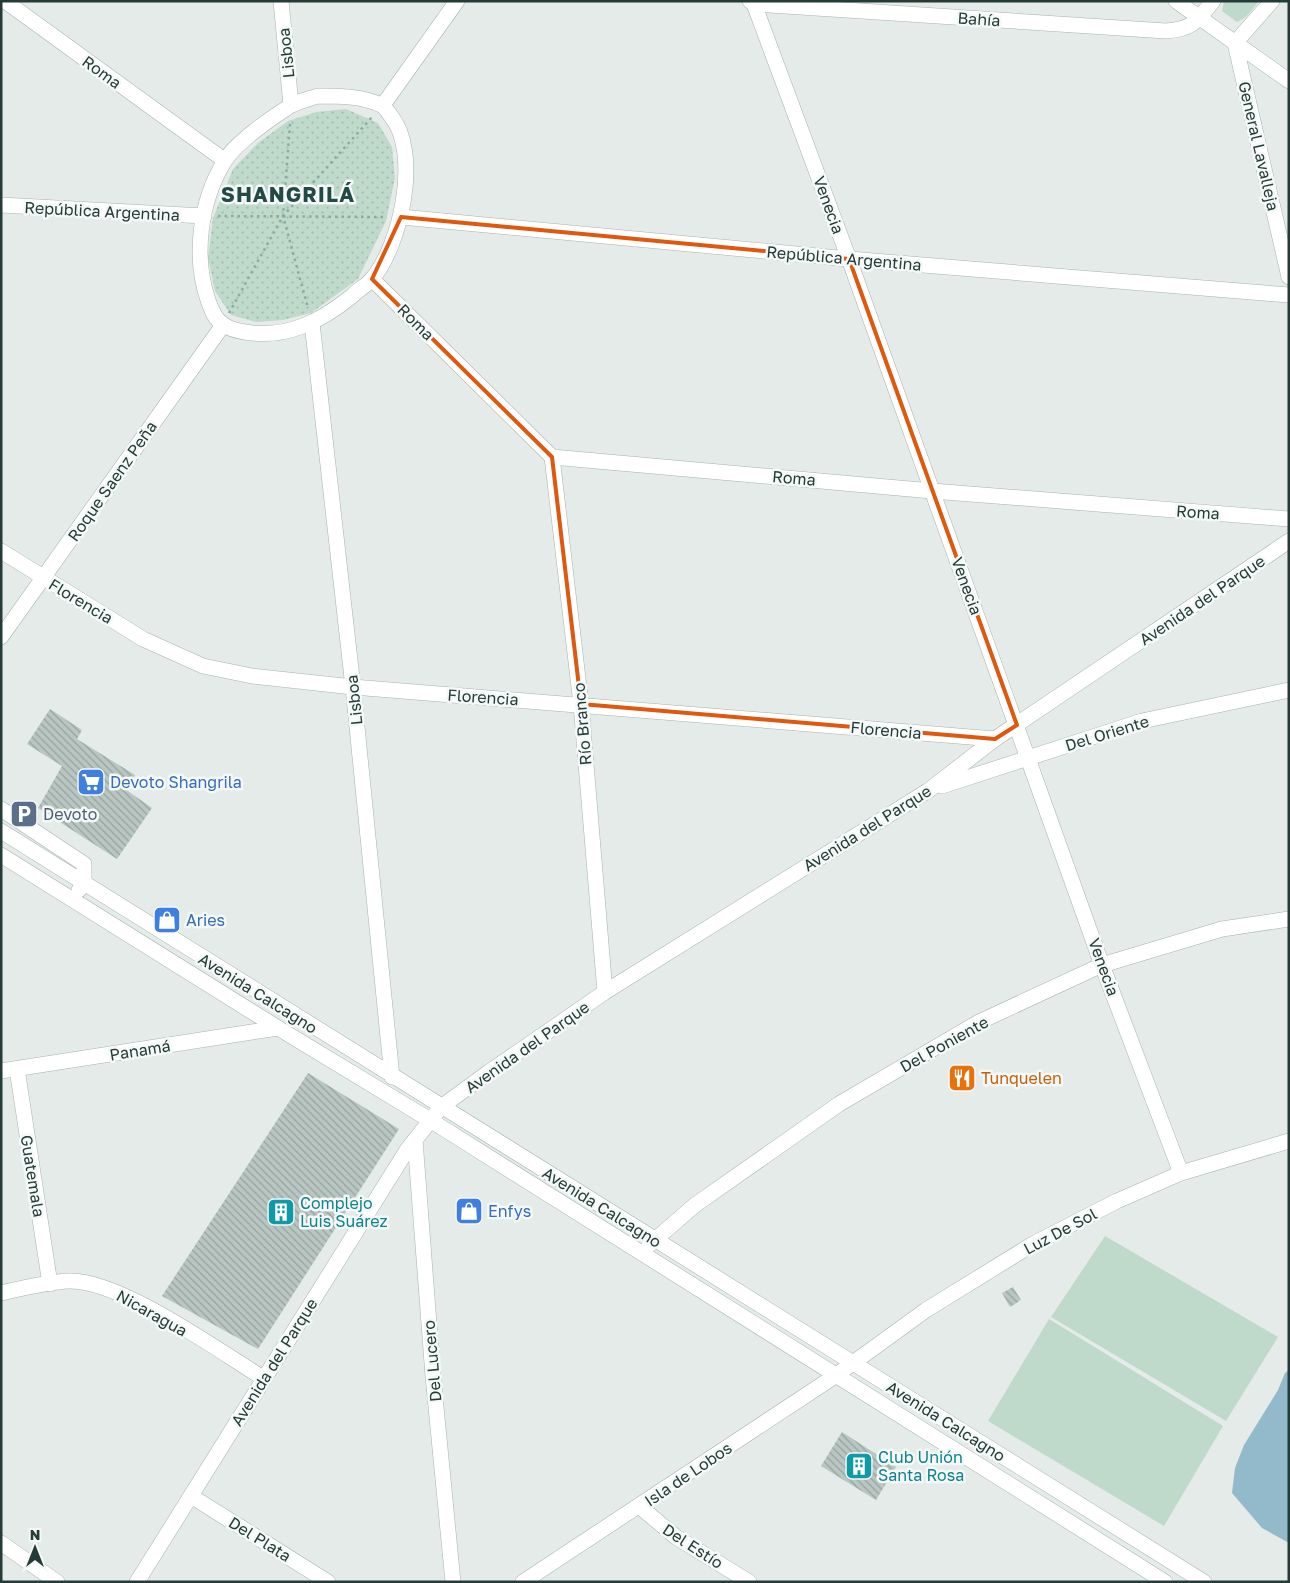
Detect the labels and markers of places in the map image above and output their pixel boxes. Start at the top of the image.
supermarket icon: Devoto Shangrila [76,767,106,797]
place label: Devoto Shangrila [110,772,242,792]
parking icon: Devoto [9,799,39,829]
place label: Devoto [43,804,97,824]
shop icon: Aries [152,905,182,935]
place label: Aries [186,910,225,930]
restaurant icon: Tunquelen [947,1063,977,1093]
place label: Tunquelen [981,1068,1062,1088]
place label: Complejo Luis Suárez [300,1193,388,1231]
shop icon: Enfys [454,1196,484,1226]
building icon: Complejo Luis Suárez [266,1197,296,1227]
place label: Enfys [488,1201,531,1221]
place label: Club Unión Santa Rosa [878,1447,964,1485]
building icon: Club Unión Santa Rosa [844,1451,874,1481]

